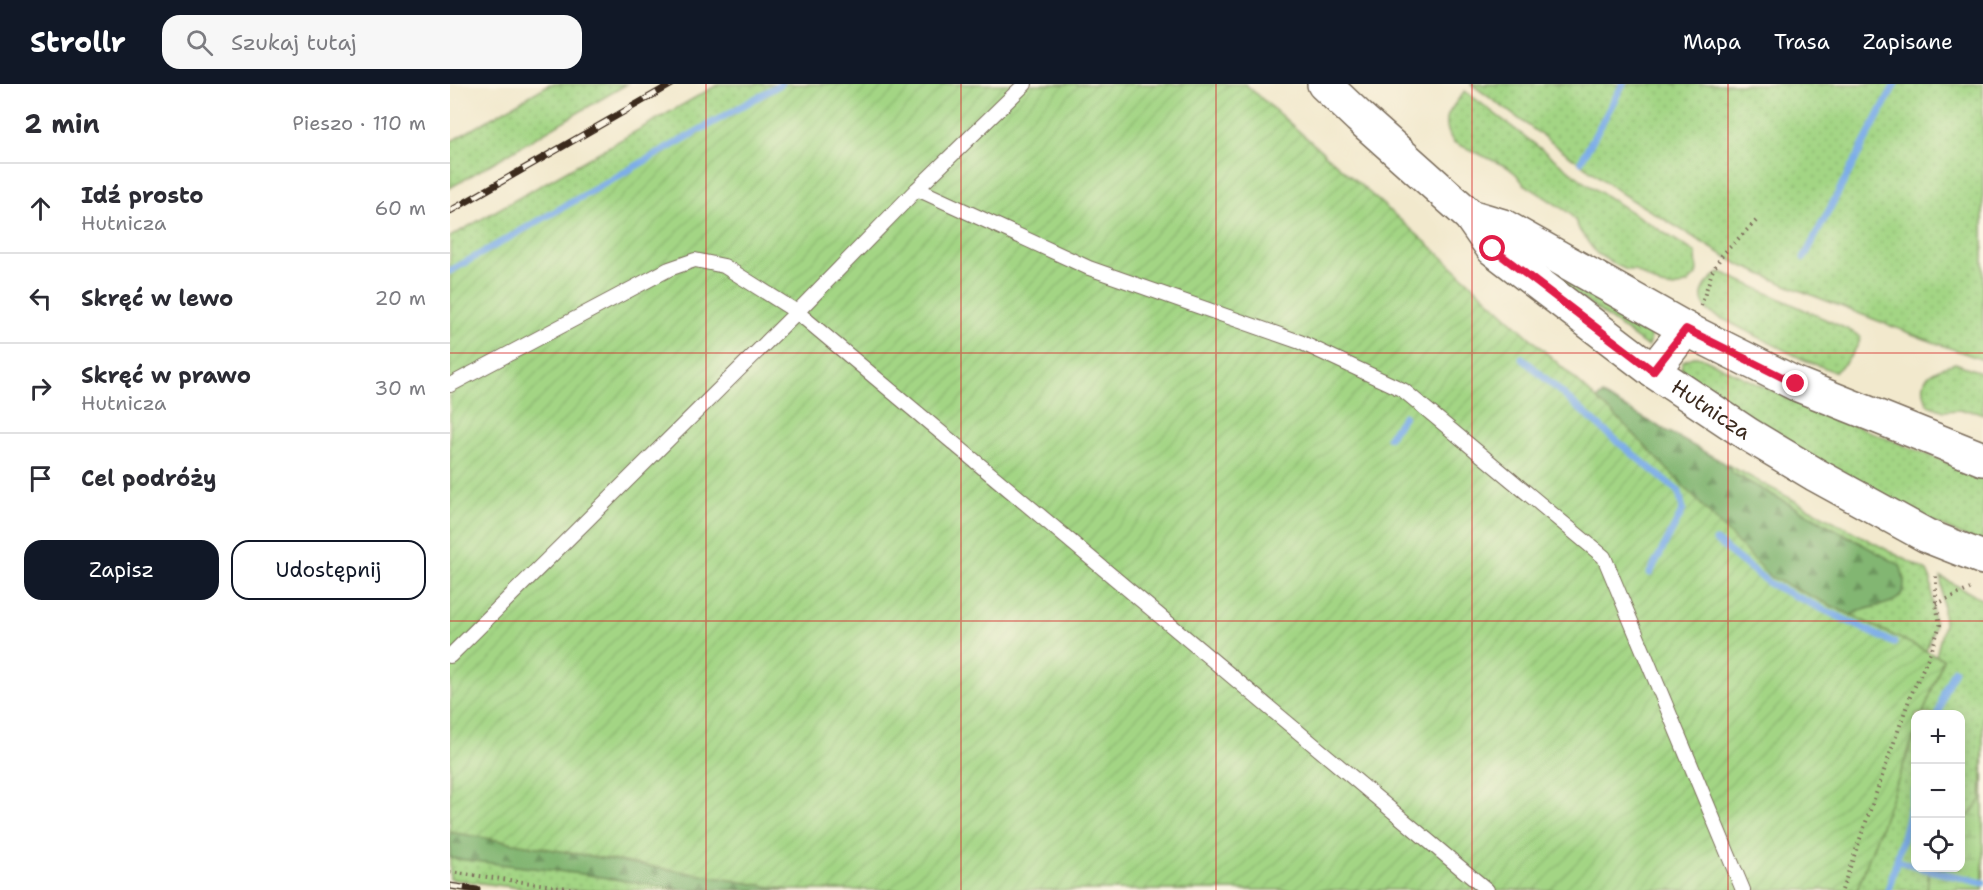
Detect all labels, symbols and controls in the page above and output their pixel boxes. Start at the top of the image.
search box [162,15,582,69]
text: Strollr [30,23,126,61]
icon: search [183,26,216,59]
text: Szukaj tutaj [231,28,357,57]
text: Mapa [1683,28,1741,56]
text: Trasa [1774,28,1830,56]
text: Zapisane [1863,28,1953,56]
text: 2 min [24,106,100,141]
text: Pieszo · 110 m [292,110,426,136]
text: Idź prosto [81,181,204,210]
icon: ahead [24,192,57,225]
text: 60 m [374,195,426,221]
text: Hutnicza [81,210,167,236]
route start [1479,235,1505,261]
icon: left [24,282,57,315]
text: Skręć w lewo [81,284,233,313]
text: 20 m [375,285,426,311]
text: Skręć w prawo [81,361,251,390]
route end [1782,370,1808,396]
icon: right [24,372,57,405]
street label: Hutnicza [1666,373,1756,446]
text: 30 m [374,375,426,401]
text: Hutnicza [81,390,167,416]
icon: arrive [24,462,57,495]
text: Cel podróży [81,464,217,493]
button: Zapisz [24,540,219,600]
button: Udostępnij [231,540,426,600]
map controls [1911,710,1965,872]
button: + [1911,710,1965,764]
button: − [1911,764,1965,818]
button: locate [1911,818,1965,872]

